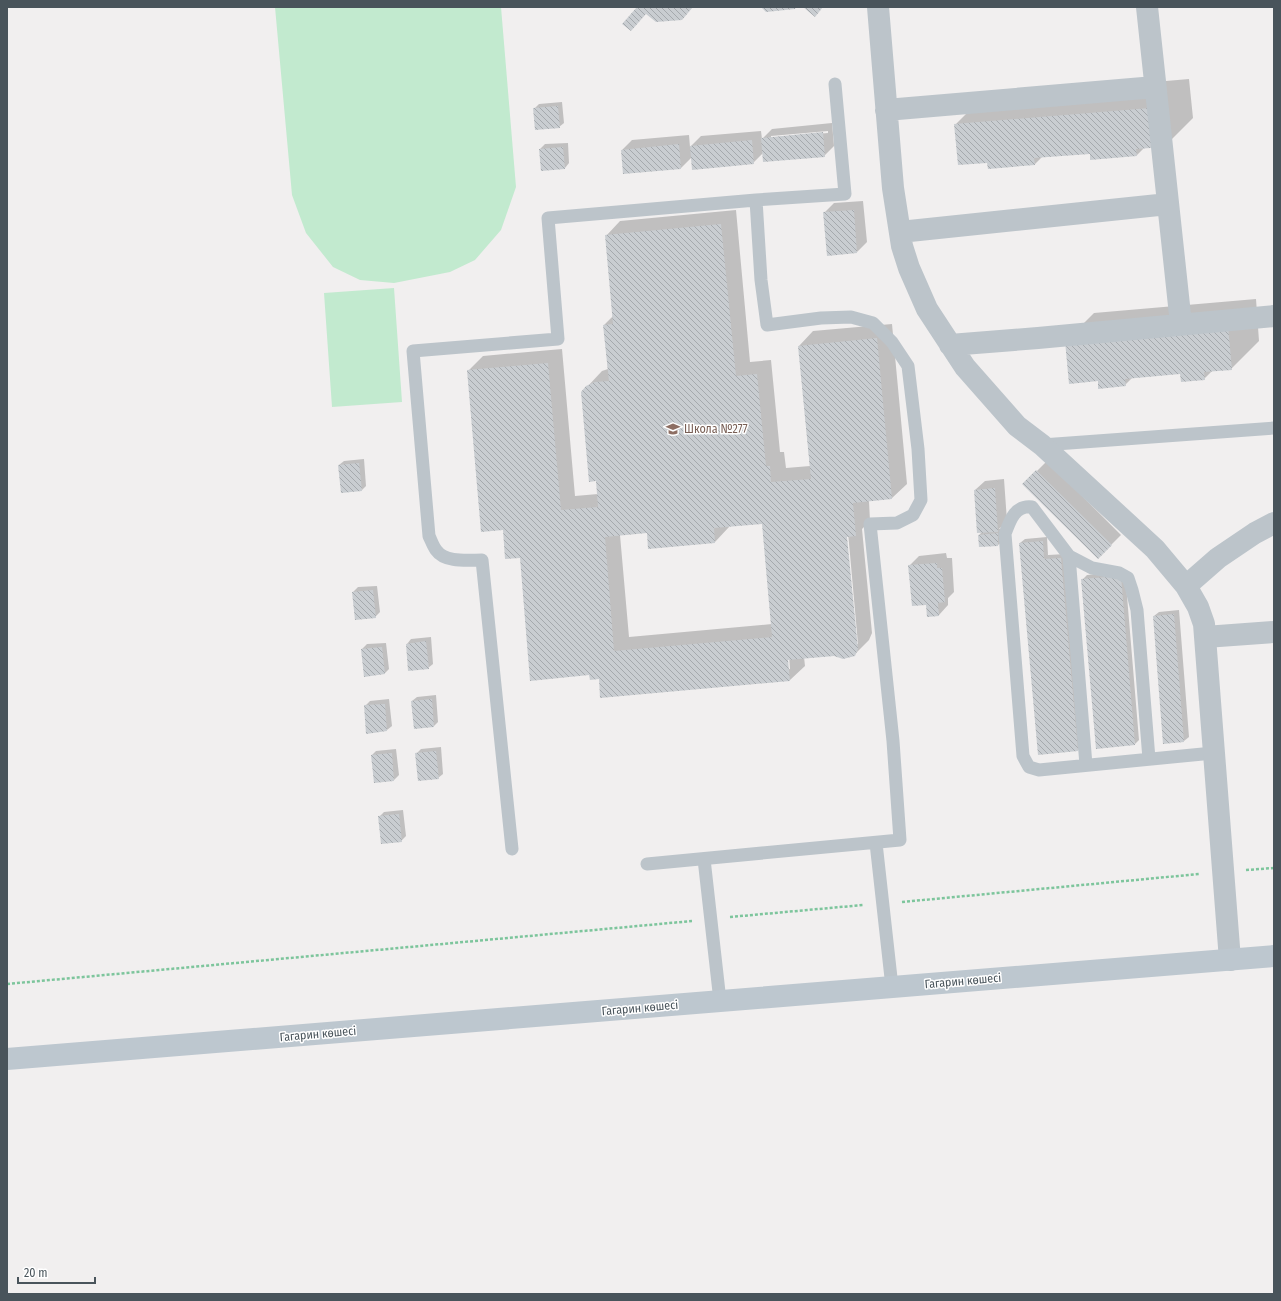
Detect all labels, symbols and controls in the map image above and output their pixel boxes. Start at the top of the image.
school or university icon: Школа №277 [665,421,681,437]
place label: Школа №277 [684,422,748,436]
street label: Гагарин көшесі [924,971,1002,991]
street label: Гагарин көшесі [601,998,679,1018]
street label: Гагарин көшесі [279,1024,357,1044]
scale bar [18,1259,95,1285]
text: 20 m [24,1266,48,1280]

